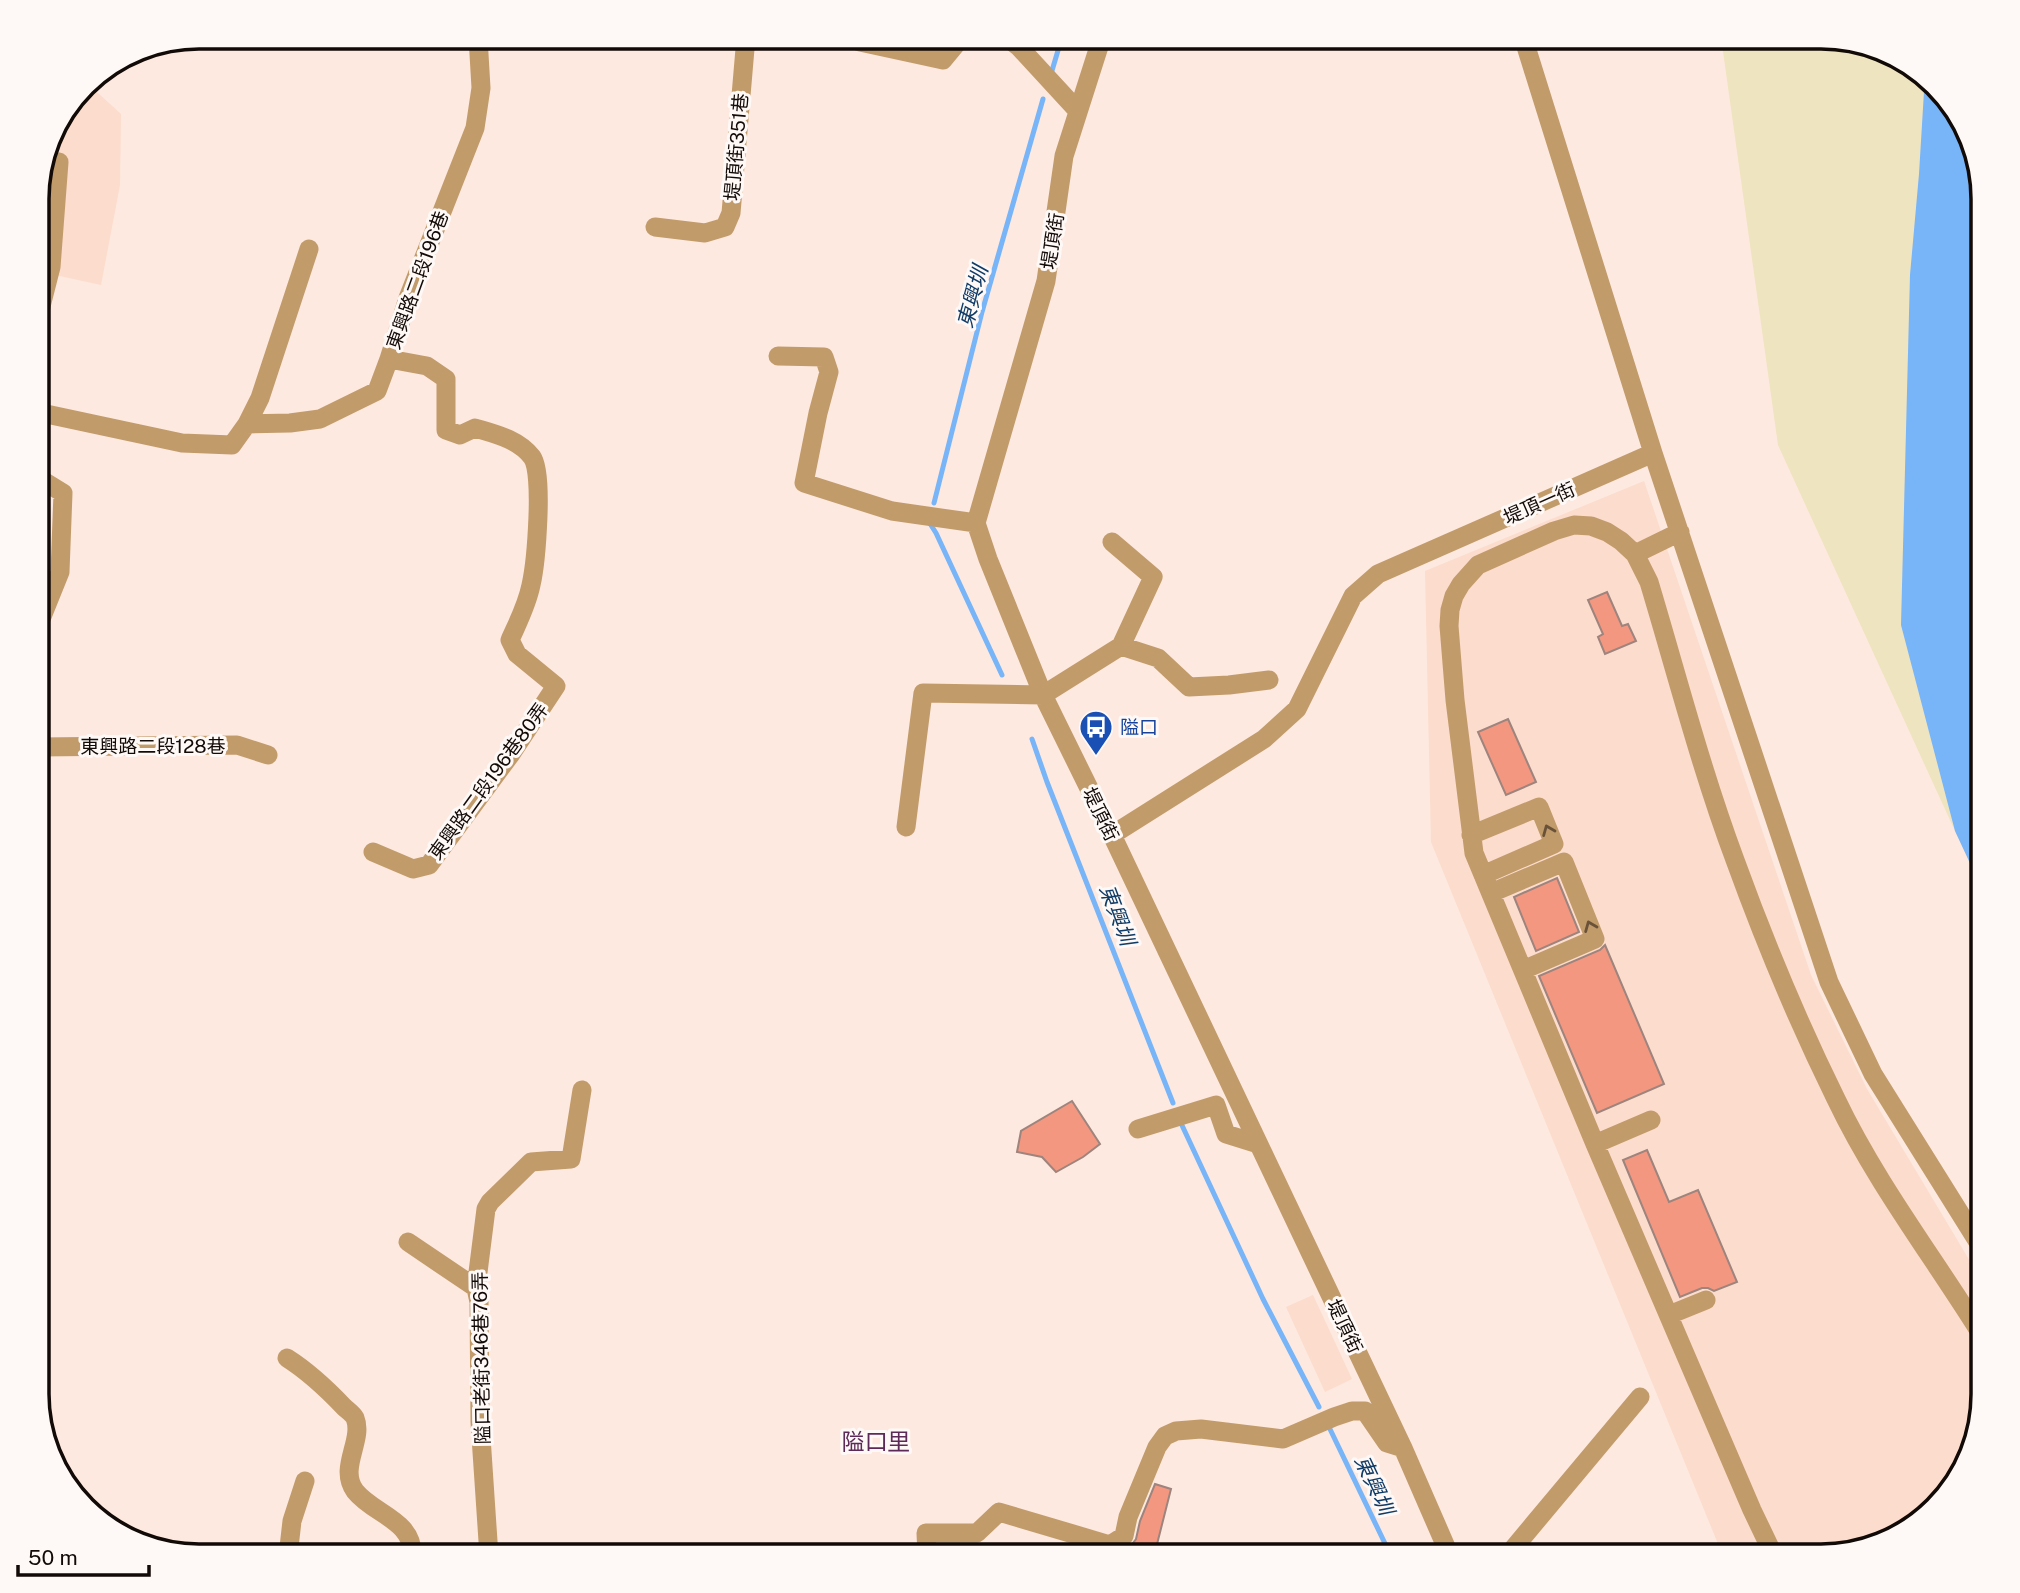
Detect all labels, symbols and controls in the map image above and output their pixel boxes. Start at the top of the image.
street label: 堤頂街351巷 [720,92,752,202]
street label: 東興路二段196巷 [382,208,452,352]
street label: 堤頂街 [1037,211,1067,271]
water label: 東興圳 [952,260,994,331]
street label: 堤頂一街 [1500,477,1578,529]
street label: 東興路二段196巷80弄 [424,698,552,864]
bus stop icon: 隘口 [1077,708,1115,757]
place label: 隘口 [1120,716,1158,738]
street label: 東興路二段128巷 [80,735,226,757]
street label: 堤頂街 [1079,784,1123,844]
one-way arrow [1543,824,1557,836]
water label: 東興圳 [1095,881,1142,952]
one-way arrow [1584,921,1598,933]
street label: 隘口老街346巷76弄 [468,1272,494,1444]
street label: 堤頂街 [1323,1296,1367,1356]
district label: 隘口里 [842,1428,911,1455]
water label: 東興圳 [1350,1451,1400,1521]
scale bar [18,1534,149,1578]
text: 50 m [28,1545,78,1570]

